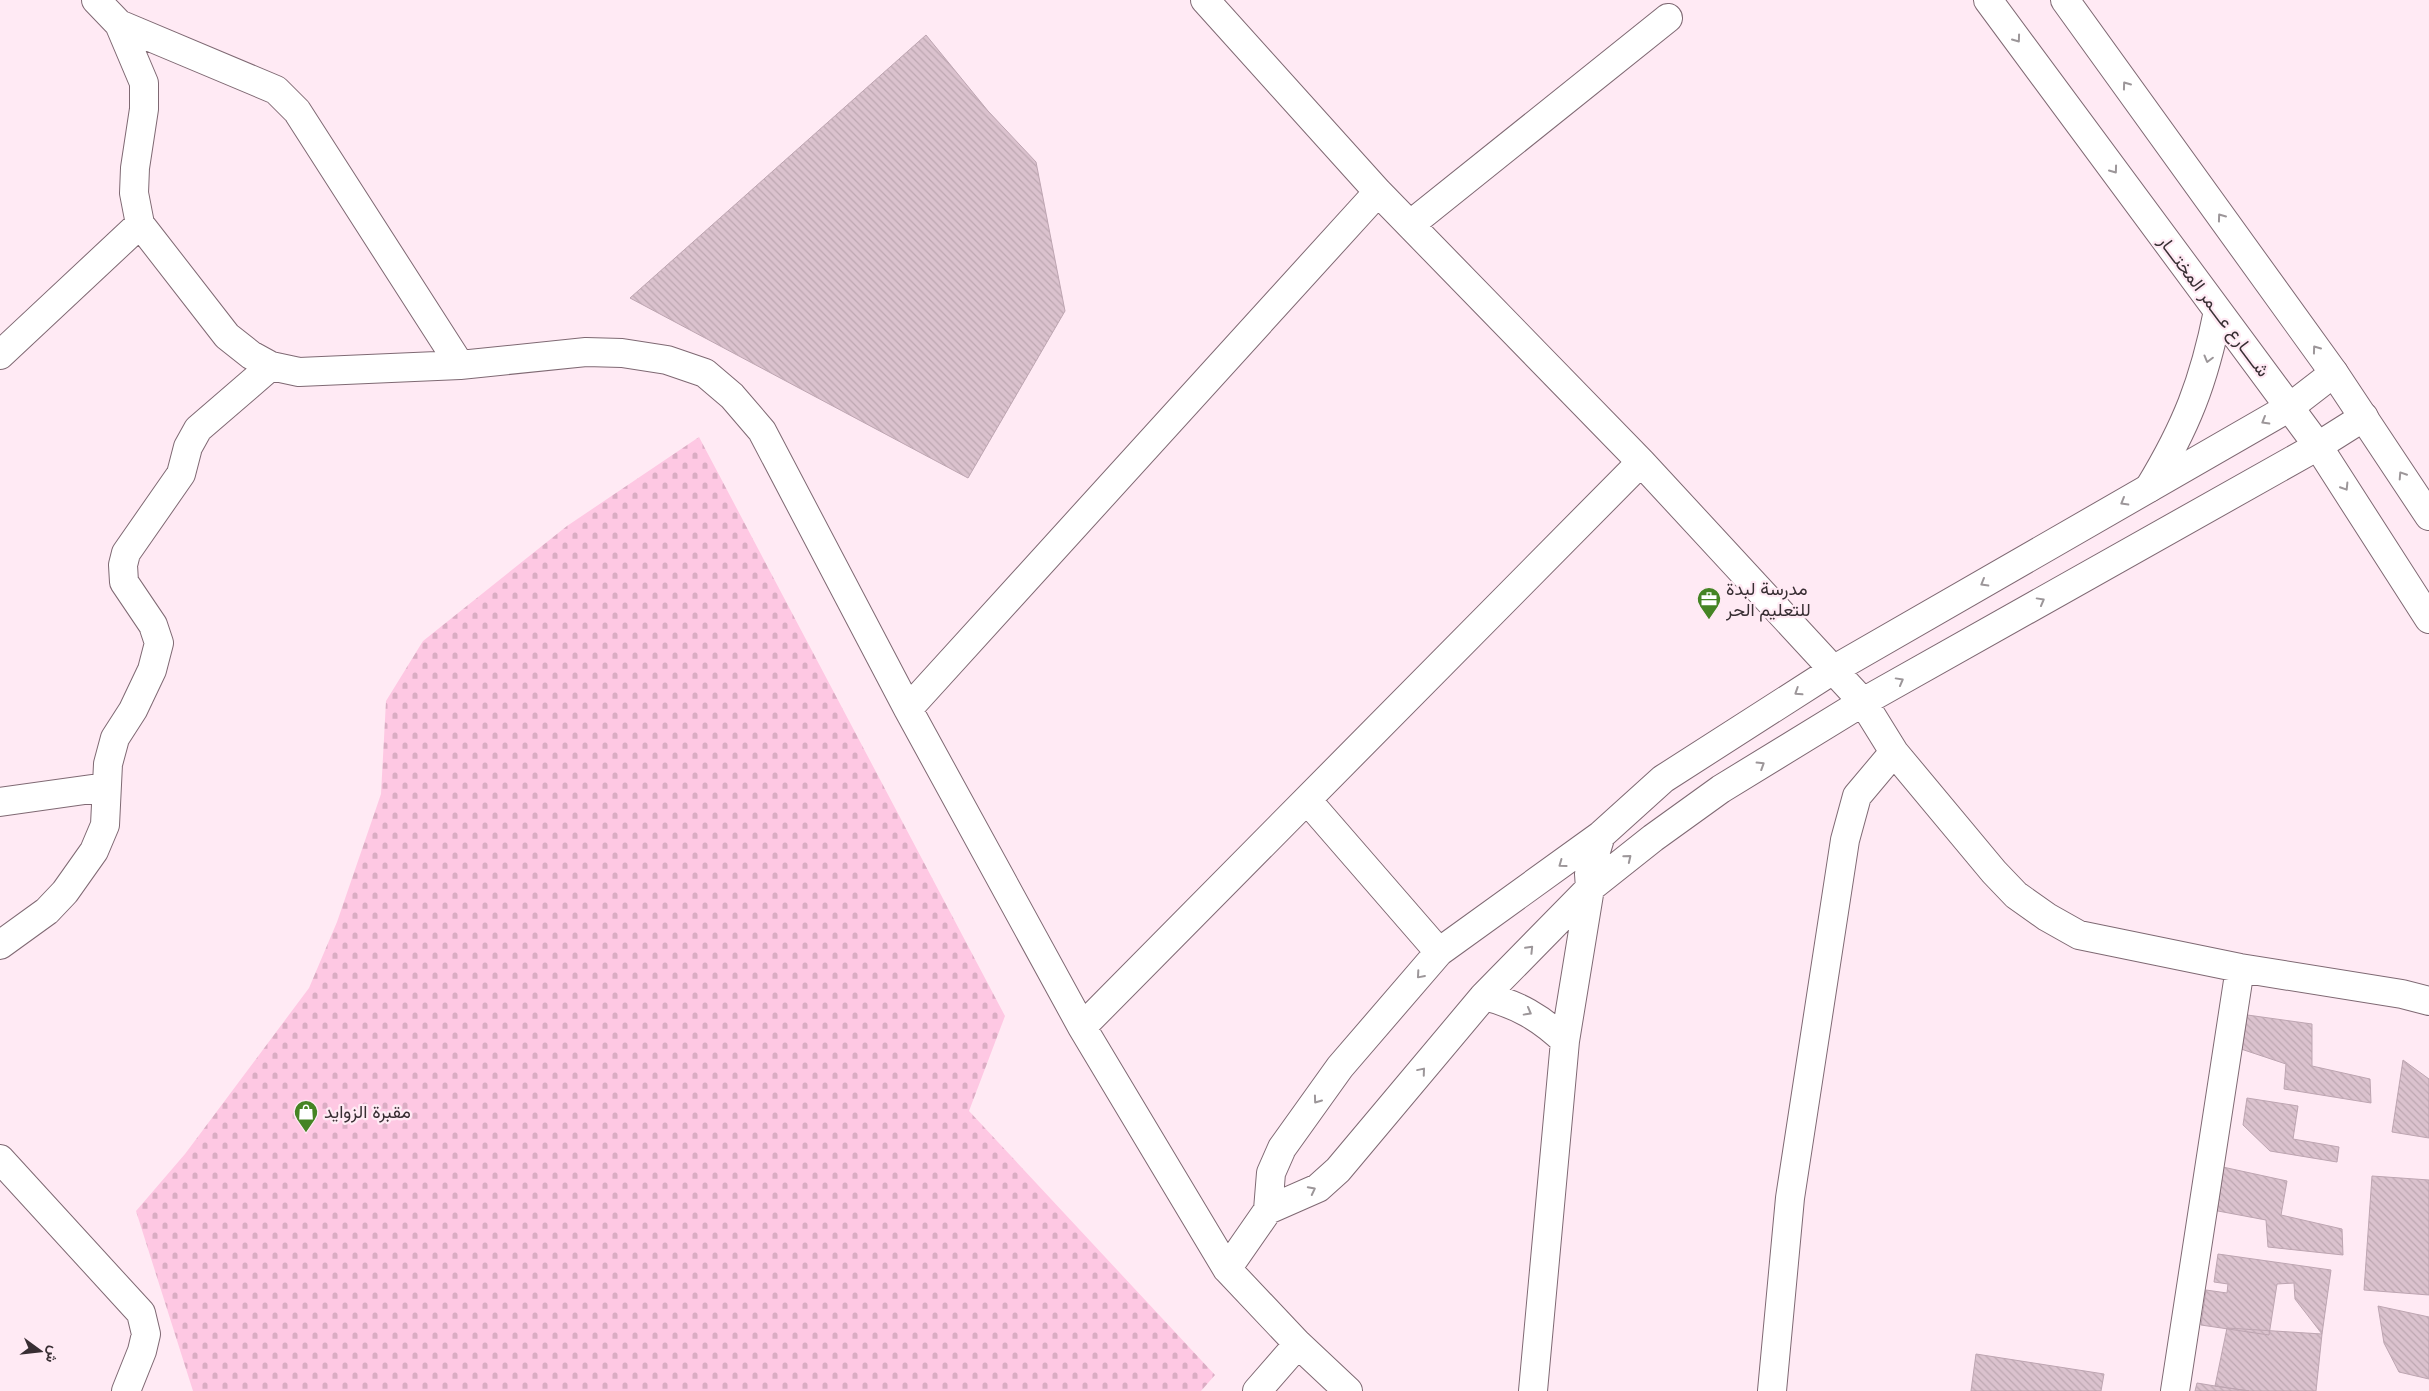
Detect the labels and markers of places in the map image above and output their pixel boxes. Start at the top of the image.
place label: مدرسة لبدة للتعليم الحر [1725,578,1811,622]
office icon: مدرسة لبدة للتعليم الحر [1696,586,1722,620]
shop icon: مقبرة الزوايد [293,1099,319,1133]
place label: مقبرة الزوايد [324,1101,411,1123]

